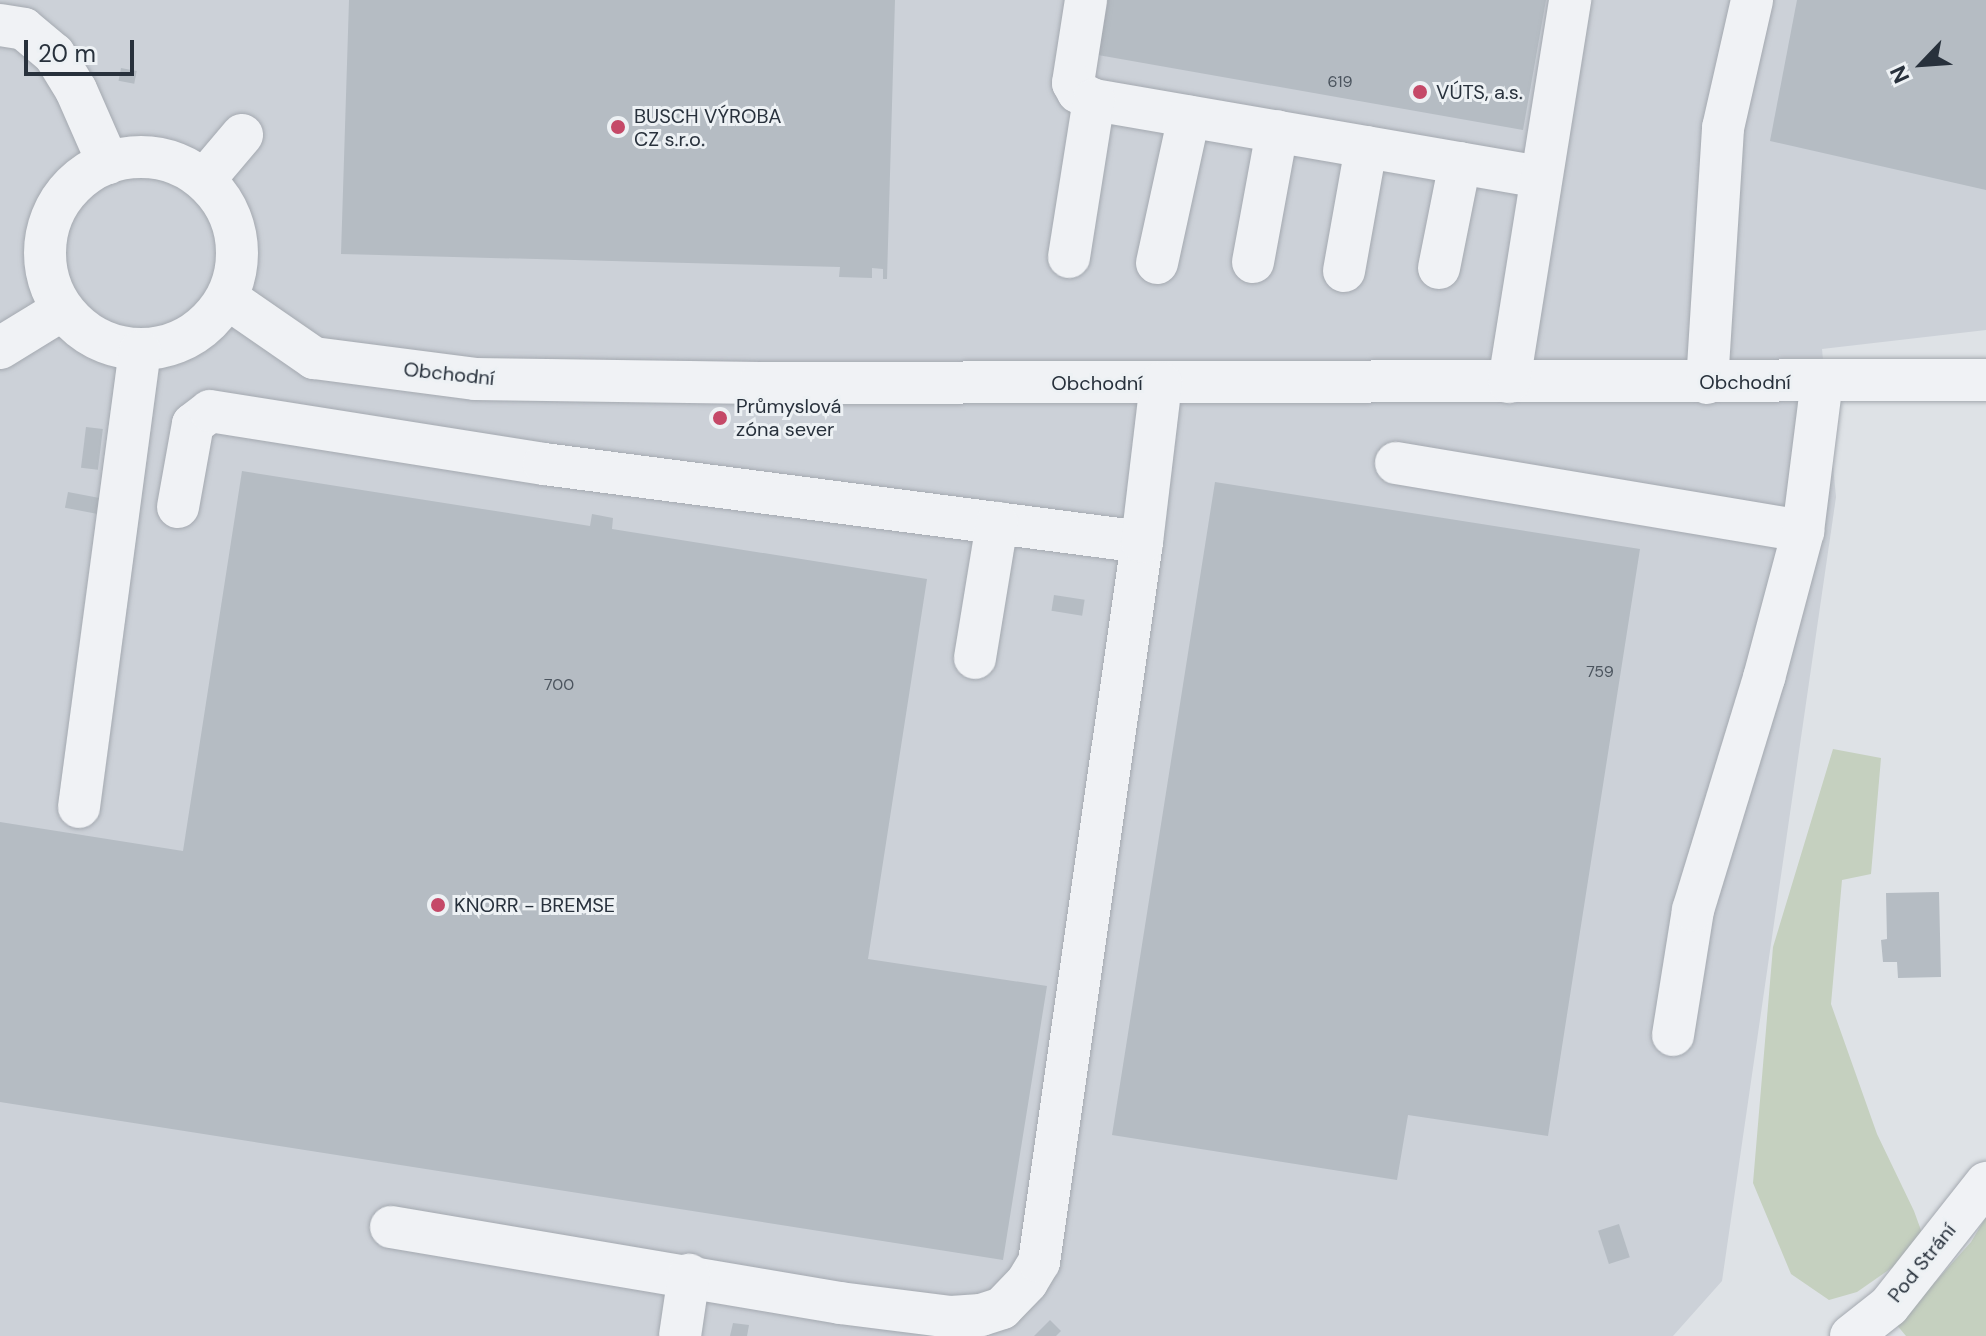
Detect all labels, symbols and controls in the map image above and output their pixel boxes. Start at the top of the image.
scale bar [28,24,138,74]
north arrow [1882,24,1962,104]
text: 20 m [38,38,96,69]
text: N [1883,61,1916,88]
house number: 619 [1327,72,1353,92]
place label: VÚTS, a.s. [1436,80,1523,104]
marker: VÚTS, a.s. [1411,83,1429,101]
place label: BUSCH VÝROBA CZ s.r.o. [634,104,781,151]
marker: BUSCH VÝROBA CZ s.r.o. [609,118,627,136]
street label: Obchodní [402,357,496,391]
street label: Obchodní [1699,370,1791,394]
street label: Obchodní [1051,371,1143,395]
place label: Průmyslová zóna sever [736,394,841,441]
marker: Průmyslová zóna sever [711,409,729,427]
house number: 759 [1586,662,1614,682]
house number: 700 [544,675,574,695]
place label: KNORR - BREMSE [454,893,615,917]
marker: KNORR - BREMSE [429,896,447,914]
street label: Pod Strání [1883,1219,1961,1307]

